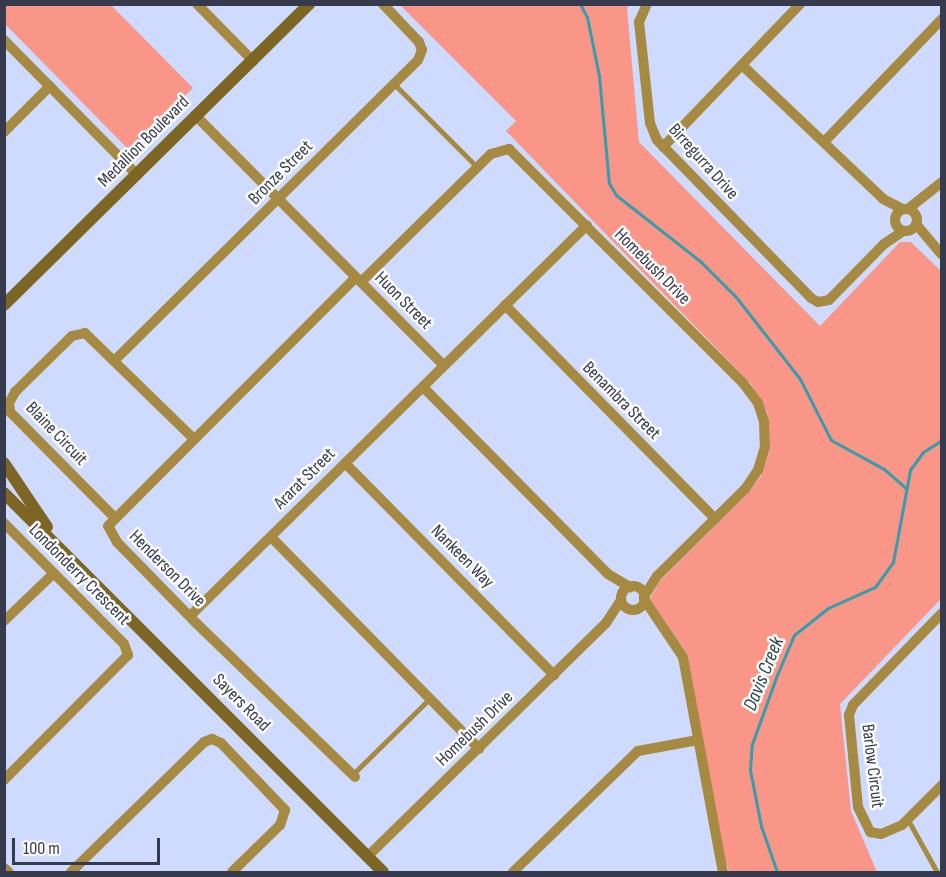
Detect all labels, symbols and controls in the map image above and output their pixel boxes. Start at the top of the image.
street label: Medallion Boulevard [94,92,194,192]
street label: Birregurra Drive [663,120,743,204]
street label: Bronze Street [244,136,318,210]
street label: Homebush Drive [609,224,695,310]
street label: Huon Street [370,268,436,334]
street label: Benambra Street [577,357,665,445]
street label: Blaine Circuit [20,398,92,470]
street label: Ararat Street [270,444,340,514]
street label: Londonderry Crescent [24,520,134,630]
street label: Nankeen Way [426,521,498,593]
street label: Henderson Drive [124,526,210,612]
water label: Davis Creek [738,634,790,714]
street label: Sayers Road [208,670,274,736]
street label: Homebush Drive [432,687,518,771]
street label: Barlow Circuit [856,723,888,809]
scale bar [15,826,164,864]
text: 100 m [23,838,60,859]

